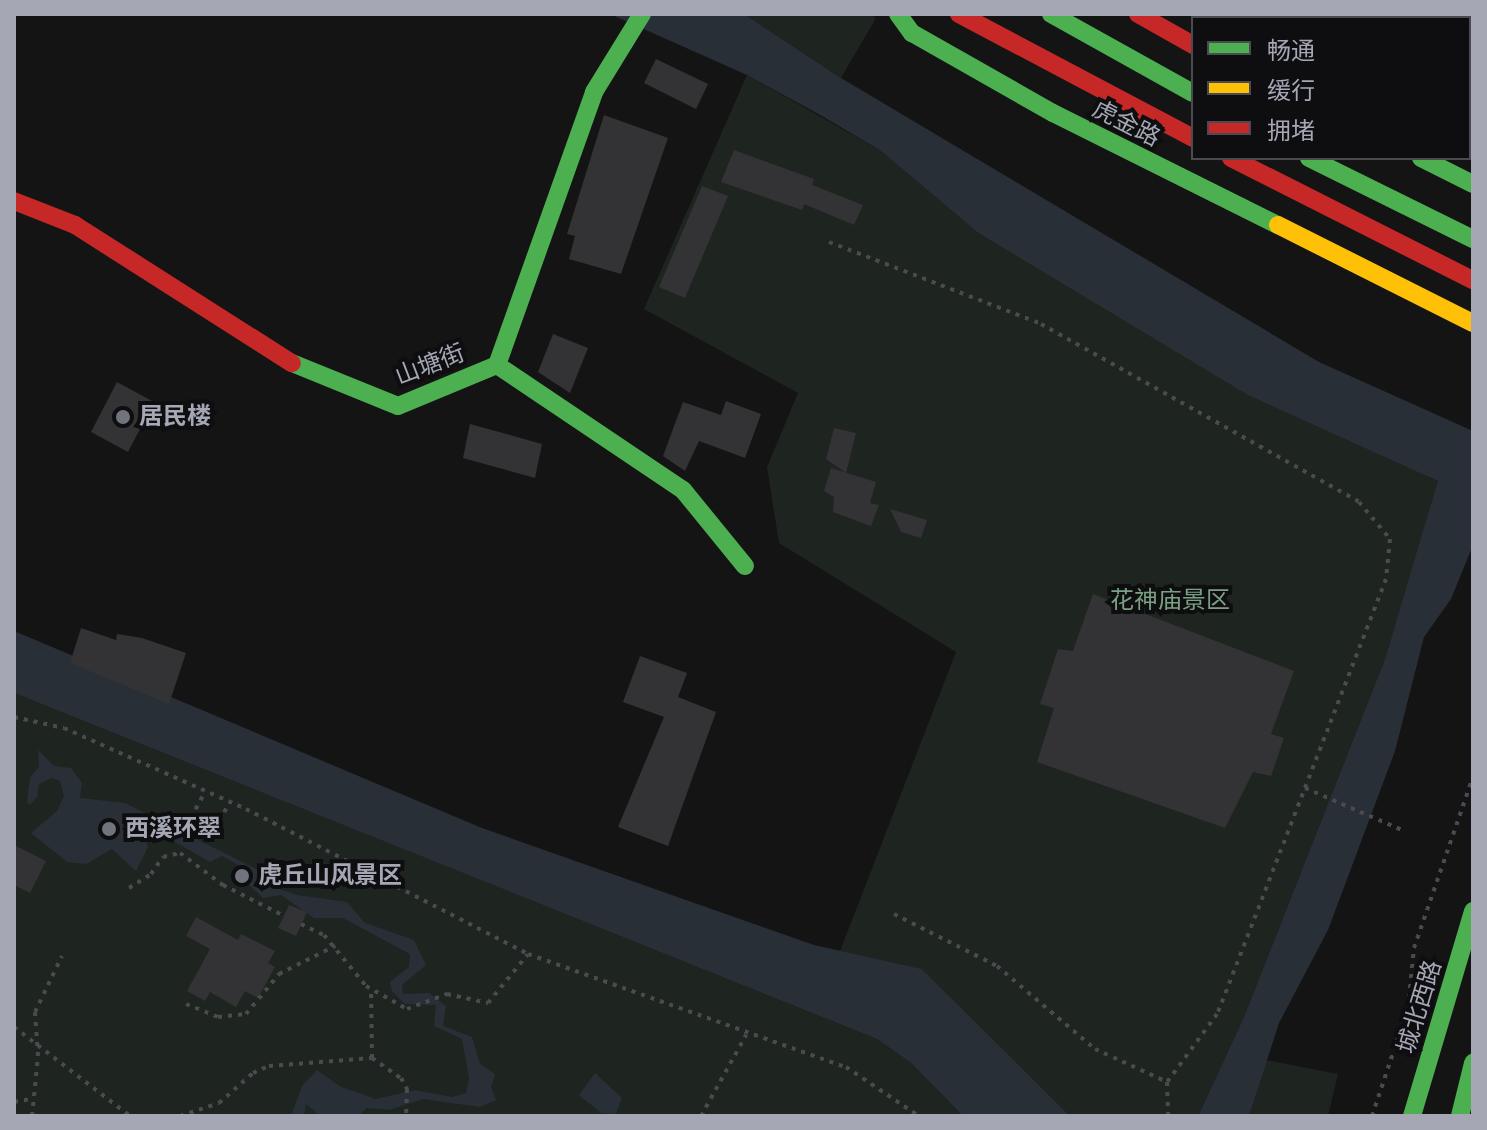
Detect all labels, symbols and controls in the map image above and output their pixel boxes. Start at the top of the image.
legend [1191,16,1471,160]
text: 畅通 [1267,37,1315,65]
text: 缓行 [1267,77,1315,105]
street label: 虎金路 [1087,95,1165,153]
text: 拥堵 [1267,117,1315,145]
street label: 山塘街 [391,339,469,391]
place label: 居民楼 [139,403,211,431]
marker: 居民楼 [114,408,132,426]
park label: 花神庙景区 [1110,587,1230,615]
place label: 西溪环翠 [125,815,221,843]
marker: 西溪环翠 [100,820,118,838]
place label: 虎丘山风景区 [258,862,402,890]
marker: 虎丘山风景区 [233,867,251,885]
street label: 城北西路 [1392,957,1448,1057]

